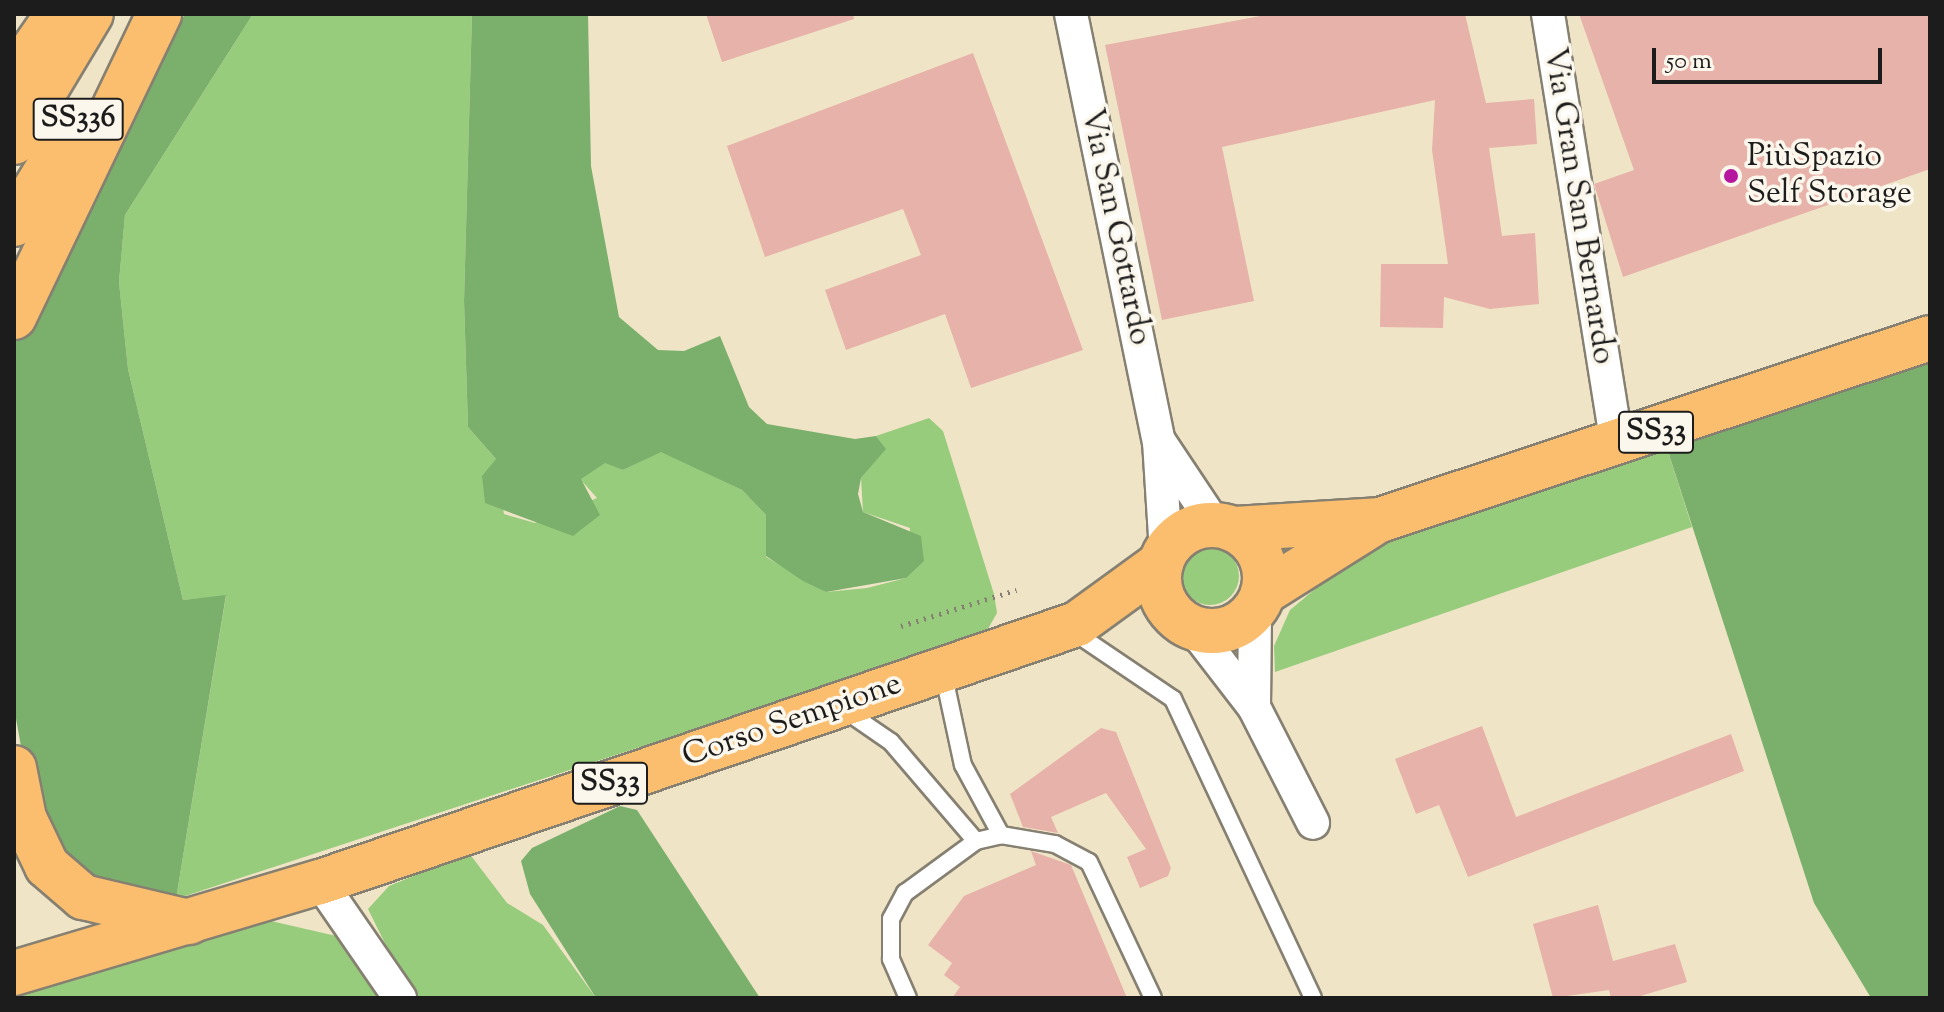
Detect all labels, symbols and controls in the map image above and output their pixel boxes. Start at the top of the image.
scale bar [1656,32,1886,82]
street label: Via Gran San Bernardo [1534,45,1622,367]
text: 50 m [1666,45,1712,79]
road number: SS336 [32,93,124,145]
street label: Via San Gottardo [1071,105,1159,349]
place label: PiùSpazio Self Storage [1747,139,1912,214]
marker: PiùSpazio Self Storage [1722,167,1740,185]
road number: SS33 [1618,406,1694,458]
street label: Corso Sempione [677,666,907,776]
road number: SS33 [572,757,648,809]

